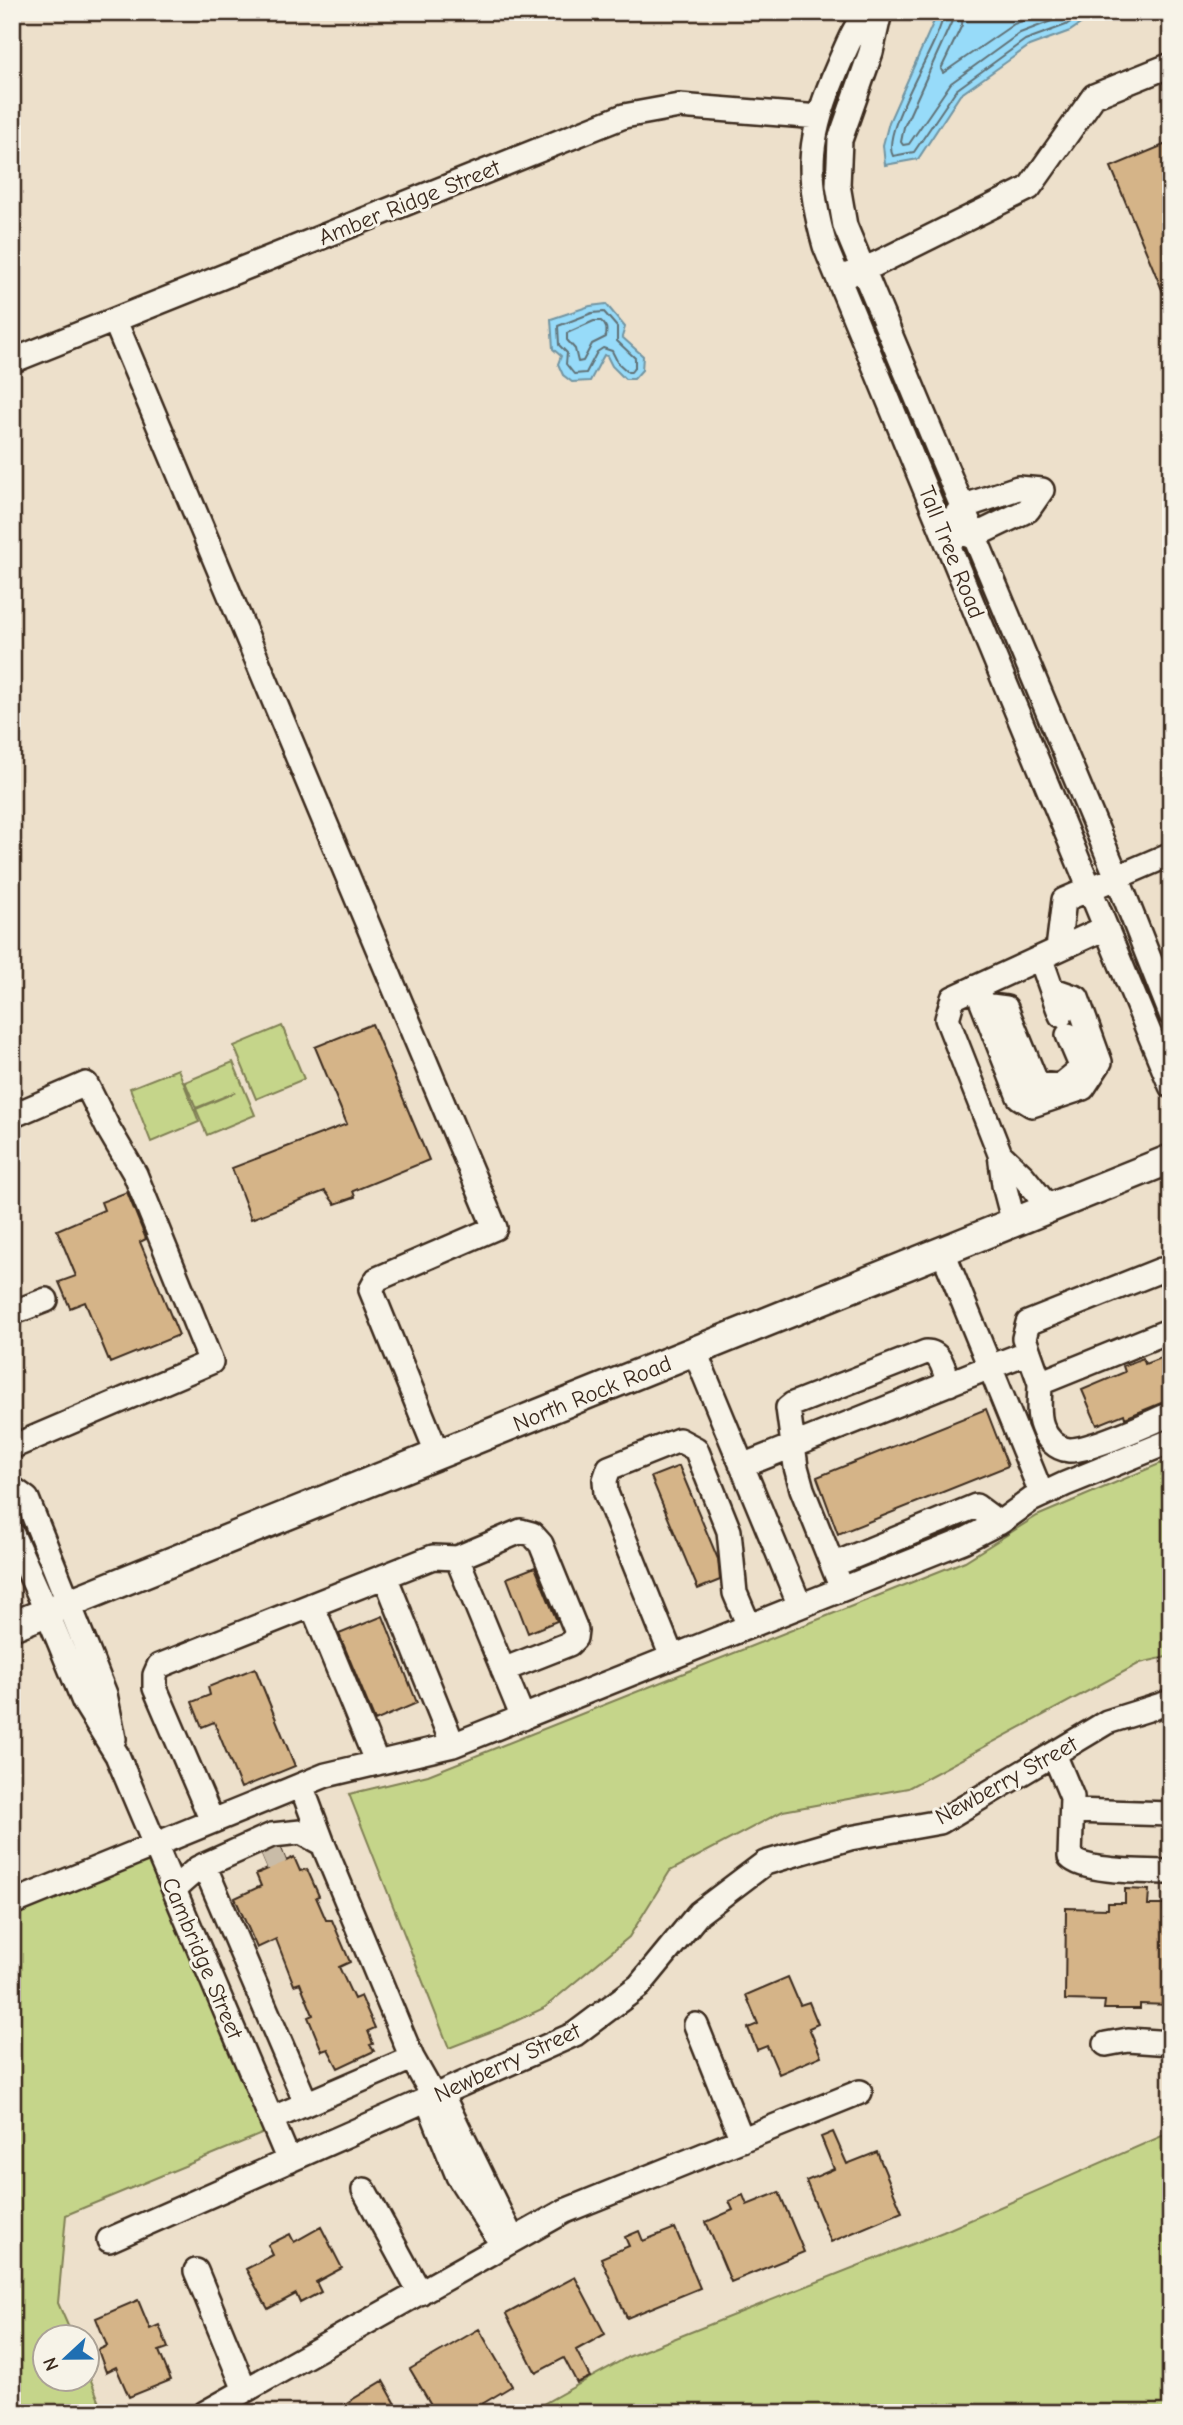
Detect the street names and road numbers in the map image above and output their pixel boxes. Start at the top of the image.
street label: Amber Ridge Street [315,153,505,251]
street label: Tall Tree Road [913,482,990,622]
street label: North Rock Road [509,1349,675,1437]
street label: Newberry Street [931,1730,1083,1831]
street label: Cambridge Street [156,1873,249,2044]
street label: Newberry Street [430,2016,586,2108]

